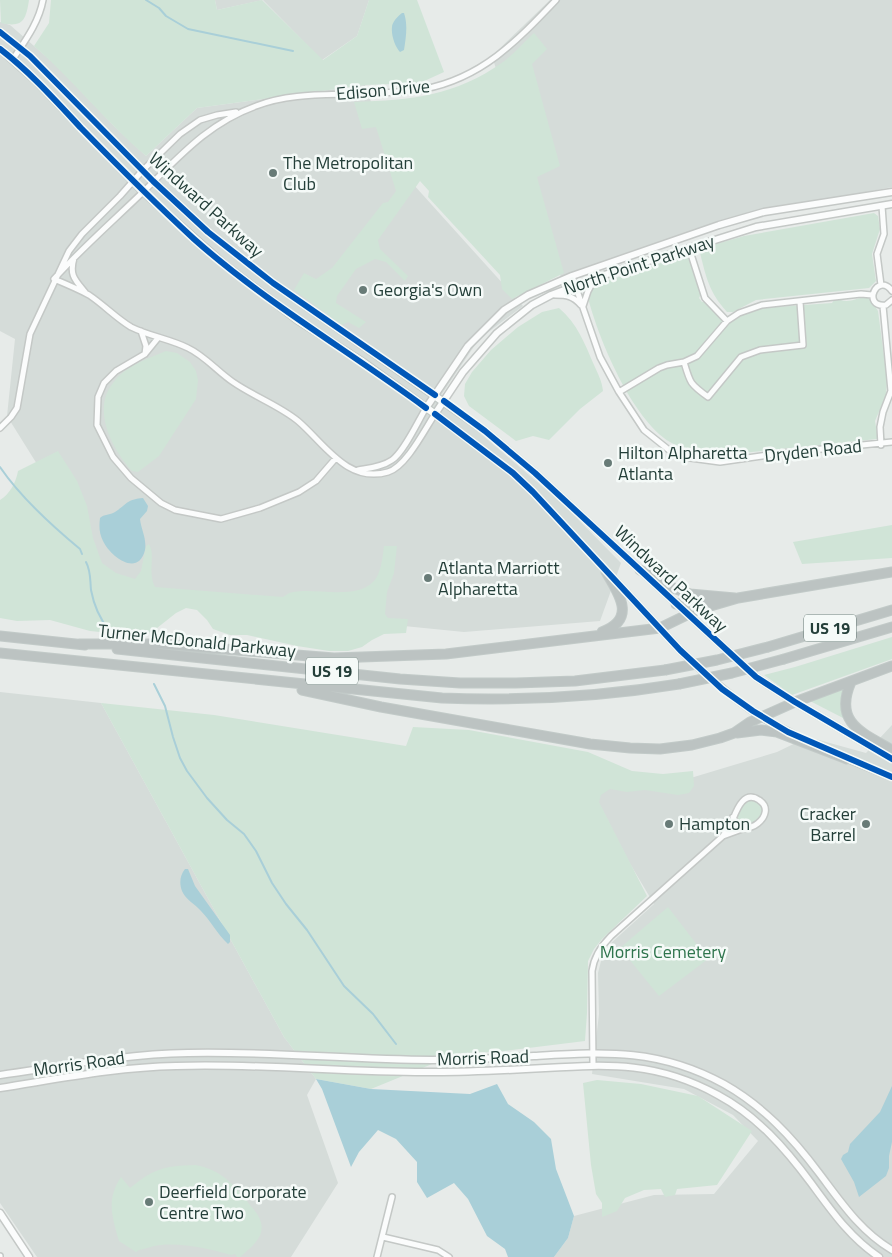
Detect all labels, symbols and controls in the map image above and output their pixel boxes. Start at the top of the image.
street label: Edison Drive [335,72,431,107]
street label: Windward Parkway [143,145,270,264]
place label: The Metropolitan Club [283,149,413,197]
marker: The Metropolitan Club [267,167,279,179]
street label: North Point Parkway [560,227,718,302]
place label: Georgia's Own [373,276,482,303]
marker: Georgia's Own [357,284,369,296]
street label: Dryden Road [763,432,863,469]
place label: Hilton Alpharetta Atlanta [618,439,748,487]
marker: Hilton Alpharetta Atlanta [602,457,614,469]
street label: Windward Parkway [608,519,734,639]
place label: Atlanta Marriott Alpharetta [438,554,560,602]
marker: Atlanta Marriott Alpharetta [422,572,434,584]
road number: US 19 [804,614,856,641]
street label: Turner McDonald Parkway [97,617,298,664]
road number: US 19 [306,658,358,684]
place label: Cracker Barrel [799,800,856,848]
place label: Hampton [679,810,750,837]
marker: Hampton [663,818,675,830]
marker: Cracker Barrel [860,818,872,830]
park label: Morris Cemetery [600,938,726,965]
street label: Morris Road [436,1042,530,1073]
street label: Morris Road [31,1044,126,1083]
place label: Deerfield Corporate Centre Two [159,1178,307,1226]
marker: Deerfield Corporate Centre Two [143,1196,155,1208]

